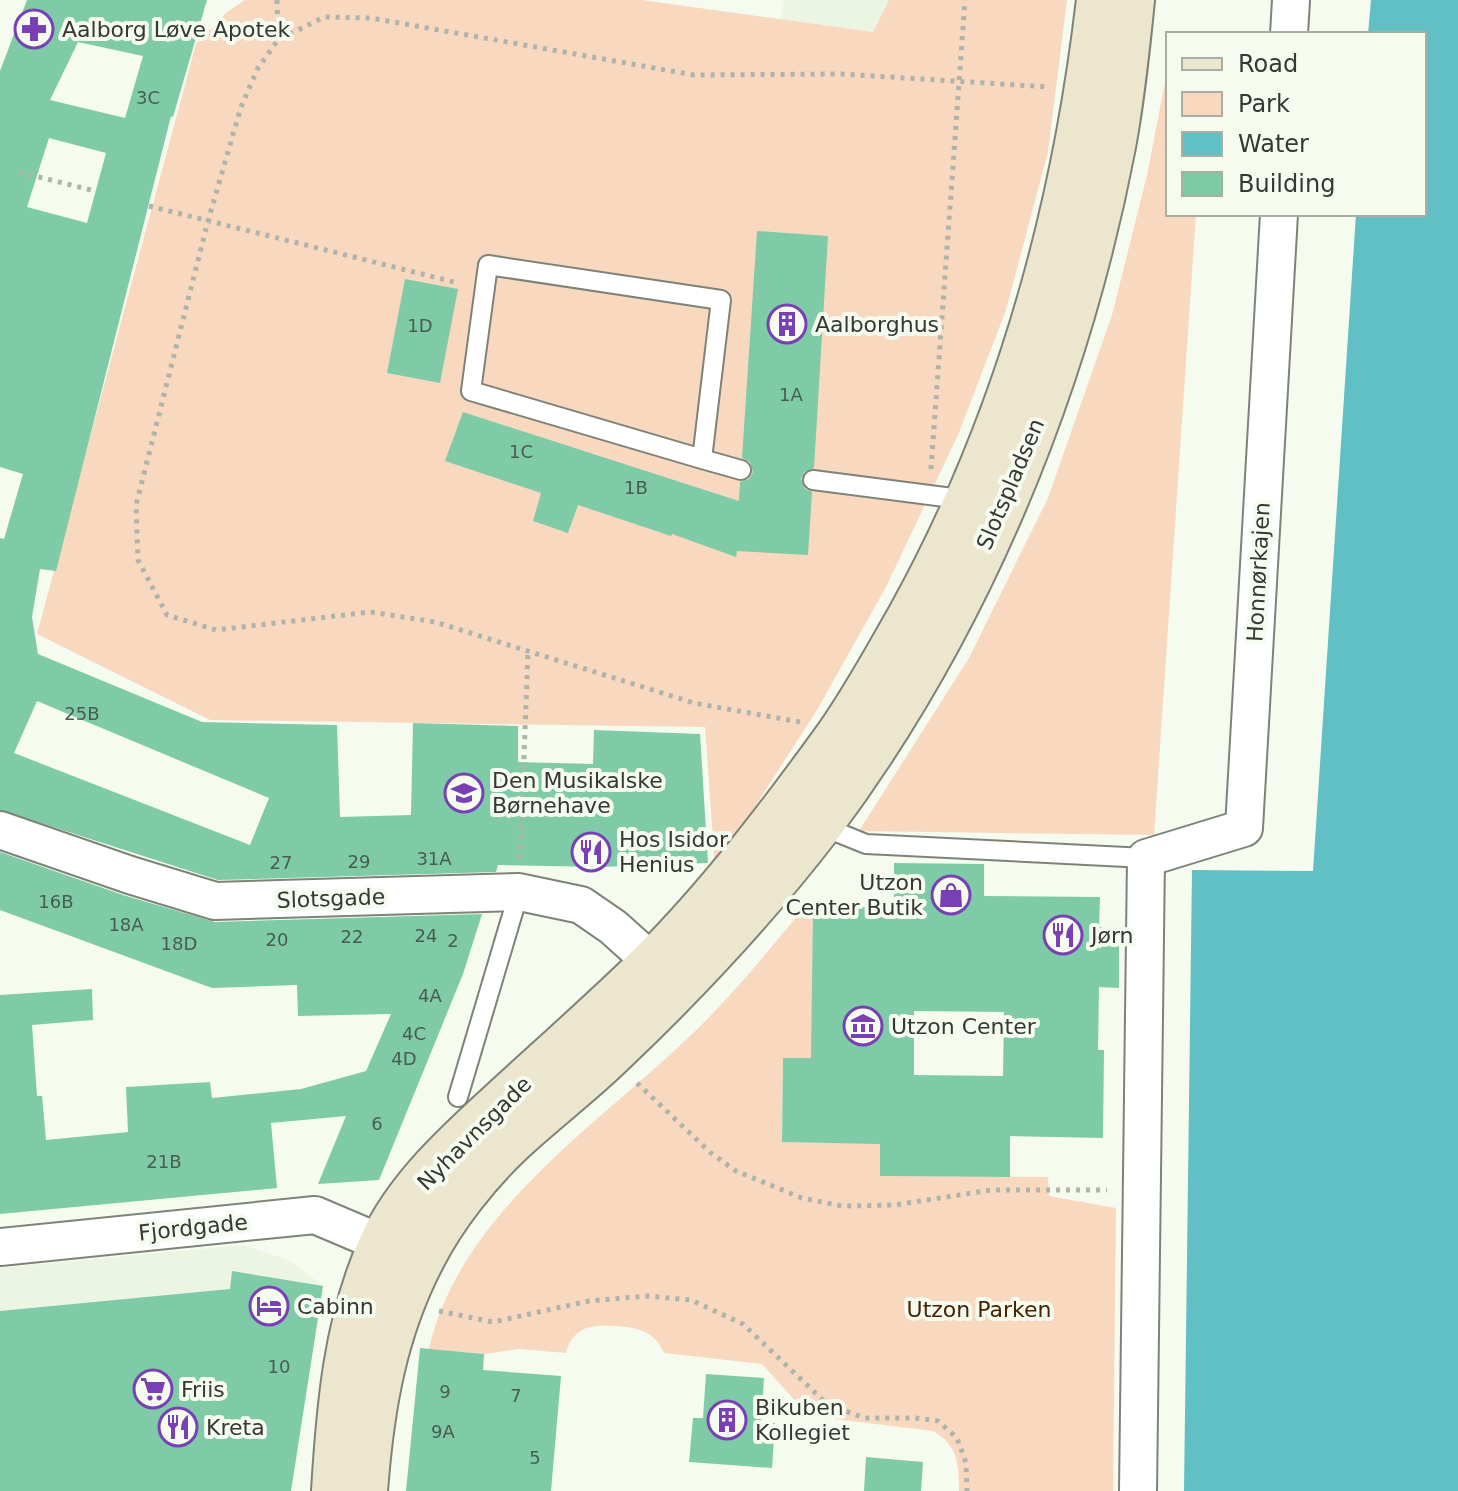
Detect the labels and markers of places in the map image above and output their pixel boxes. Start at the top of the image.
pharmacy icon: Aalborg Løve Apotek [13,8,55,50]
place label: Aalborg Løve Apotek [62,17,291,42]
building icon: Aalborghus [766,303,808,345]
place label: Aalborghus [815,312,939,337]
place label: Den Musikalske Børnehave [492,768,663,818]
school or university icon: Den Musikalske Børnehave [443,772,485,814]
place label: Hos Isidor Henius [619,827,729,877]
restaurant icon: Hos Isidor Henius [570,831,612,873]
place label: Utzon Center Butik [785,870,923,920]
shop icon: Utzon Center Butik [930,874,972,916]
restaurant icon: Jørn [1042,914,1084,956]
place label: Jørn [1089,923,1134,948]
museum icon: Utzon Center [842,1005,884,1047]
place label: Utzon Center [891,1014,1037,1039]
hotel icon: Cabinn [248,1285,290,1327]
place label: Cabinn [297,1294,374,1319]
supermarket icon: Friis [132,1368,174,1410]
place label: Friis [181,1377,225,1402]
place label: Bikuben Kollegiet [755,1395,850,1445]
building icon: Bikuben Kollegiet [706,1399,748,1441]
restaurant icon: Kreta [157,1406,199,1448]
place label: Kreta [206,1415,265,1440]

